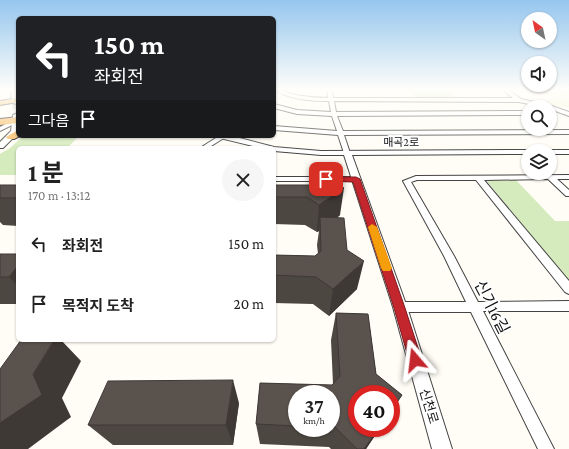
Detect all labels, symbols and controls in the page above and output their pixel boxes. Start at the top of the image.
north arrow [521,12,557,48]
map controls [521,12,557,180]
text: 150 m [94,29,164,60]
icon: left [28,32,80,84]
button: sound [521,56,557,92]
text: 좌회전 [94,67,144,87]
button: search [521,100,557,136]
icon: arrive [77,108,99,130]
text: 그다음 [28,113,69,129]
street label: 매곡2로 [383,136,419,148]
button: layers [521,144,557,180]
text: 1 분 [28,159,64,186]
button: close [222,159,264,201]
pin [309,162,343,196]
icon: arrive [315,168,337,190]
text: 170 m · 13:12 [28,188,90,203]
icon: left [28,233,50,255]
text: 150 m [229,236,264,252]
text: 좌회전 [62,238,103,254]
street label: 신기16길 [471,277,513,337]
icon: arrive [28,293,50,315]
text: 20 m [234,296,264,312]
text: 목적지 도착 [62,298,134,314]
position arrow [394,339,436,381]
speed limit sign: 40 [348,385,400,437]
street label: 신천로 [417,387,441,425]
text: 37 [304,395,324,417]
text: km/h [303,415,325,426]

